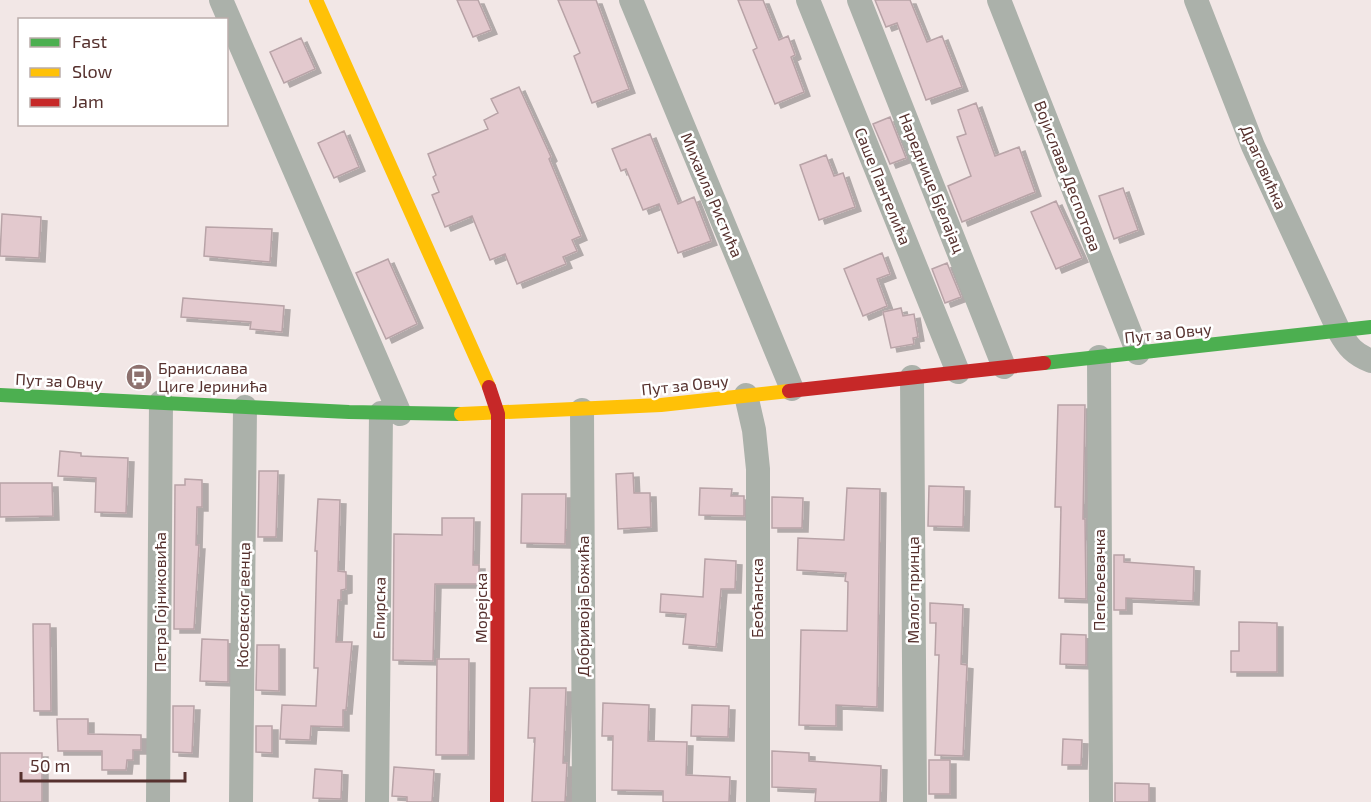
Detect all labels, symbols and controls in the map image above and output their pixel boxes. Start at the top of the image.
legend [18,18,228,126]
text: Fast [72,30,107,52]
text: Slow [72,60,113,82]
text: Jam [72,90,104,112]
street label: Војислава Деспотова [1030,98,1106,254]
street label: Нареднице Бјелајац [895,110,969,256]
street label: Драговићка [1237,122,1292,212]
street label: Саше Пантелића [851,124,916,247]
street label: Михаила Ристића [678,130,747,260]
street label: Пут за Овчу [1123,318,1213,348]
place label: Бранислава Циге Јеринића [158,358,268,395]
bus stop icon: Бранислава Циге Јеринића [124,362,154,392]
street label: Пут за Овчу [15,369,104,393]
street label: Пут за Овчу [640,370,730,400]
street label: Пепељевачка [1089,529,1108,631]
street label: Петра Гојниковића [150,532,170,672]
street label: Добривоја Божића [573,535,593,677]
street label: Малог принца [903,536,922,644]
street label: Косовског венца [232,542,253,668]
street label: Беоћанска [747,558,766,638]
street label: Морејска [471,573,491,643]
street label: Епирска [368,577,389,639]
scale bar [21,745,184,783]
text: 50 m [30,754,70,776]

